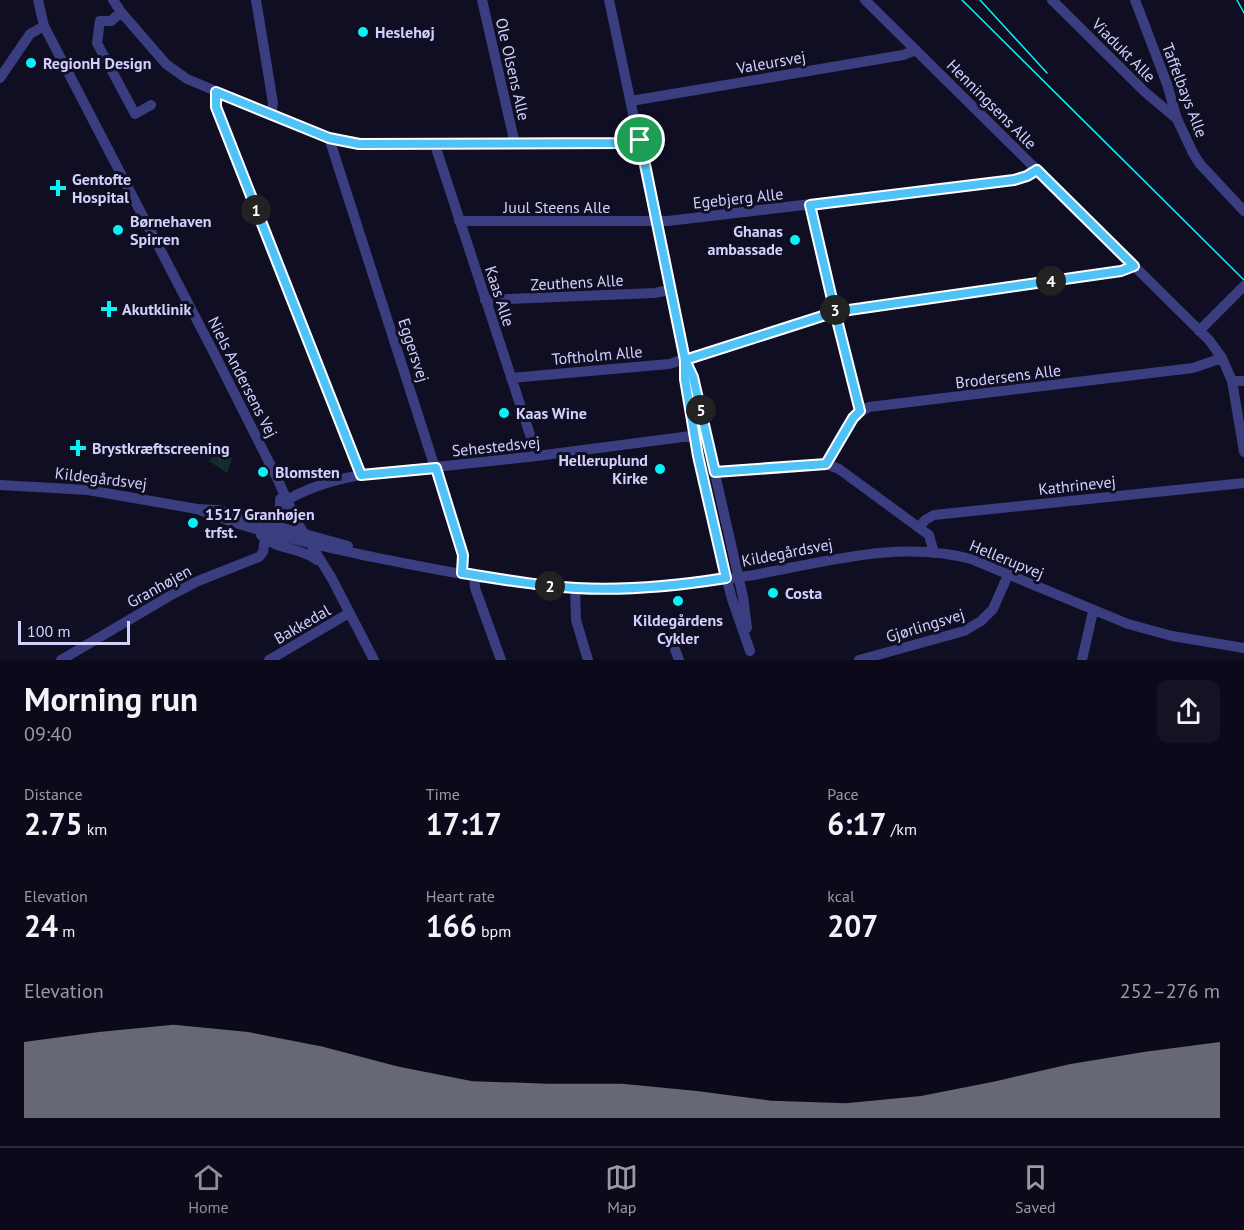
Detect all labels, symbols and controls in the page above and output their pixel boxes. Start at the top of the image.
street label: Viadukt Alle [1087,13,1160,86]
street label: Ole Olsens Alle [491,16,535,122]
place label: Heslehøj [375,22,435,42]
marker: Heslehøj [356,25,370,39]
street label: Taffelbays Alle [1158,40,1212,140]
street label: Valeursvej [734,46,807,78]
place label: RegionH Design [43,53,151,73]
street label: Henningsens Alle [943,55,1041,153]
marker: RegionH Design [24,56,38,70]
pin [614,114,665,165]
icon: arrive [623,123,656,156]
place label: Gentofte Hospital [72,169,131,207]
marker: Gentofte Hospital [49,179,67,197]
street label: Egebjerg Alle [692,183,784,213]
pin: 1 [241,195,271,225]
street label: Juul Steens Alle [503,197,610,217]
text: 1 [251,200,261,220]
place label: Børnehaven Spirren [130,211,212,249]
place label: Ghanas ambassade [707,221,783,259]
marker: Børnehaven Spirren [111,223,125,237]
marker: Ghanas ambassade [788,233,802,247]
street label: Kaas Alle [481,263,519,329]
pin: 4 [1036,266,1066,296]
street label: Zeuthens Alle [530,270,624,294]
text: 4 [1046,271,1056,291]
pin: 3 [820,295,850,325]
place label: Akutklinik [122,299,192,319]
marker: Akutklinik [100,300,118,318]
text: 3 [830,300,840,320]
street label: Niels Andersens Vej [204,313,282,441]
street label: Eggersvej [394,316,434,384]
street label: Toftholm Alle [551,341,643,369]
street label: Brodersens Alle [954,360,1062,392]
pin: 5 [686,395,716,425]
text: 5 [696,400,706,420]
place label: Kaas Wine [516,403,587,423]
marker: Kaas Wine [497,406,511,420]
street label: Sehestedsvej [451,431,541,461]
place label: Brystkræftscreening [92,438,229,458]
marker: Brystkræftscreening [69,439,87,457]
place label: Helleruplund Kirke [558,450,648,488]
street label: Kildegårdsvej [54,462,148,494]
place label: Blomsten [275,462,340,482]
marker: Helleruplund Kirke [653,462,667,476]
marker: Blomsten [256,465,270,479]
street label: Kathrinevej [1037,471,1117,499]
place label: 1517 Granhøjen trfst. [205,504,315,542]
marker: 1517 Granhøjen trfst. [186,516,200,530]
street label: Kildegårdsvej [740,533,834,571]
street label: Hellerupvej [967,535,1047,583]
street label: Granhøjen [123,560,195,612]
pin: 2 [535,571,565,601]
text: 2 [545,576,555,596]
place label: Costa [785,583,822,603]
marker: Costa [766,586,780,600]
marker: Kildegårdens Cykler [671,594,685,608]
street label: Bakkedal [270,600,334,648]
street label: Gjørlingsvej [883,604,967,646]
place label: Kildegårdens Cykler [633,610,723,648]
scale bar [18,618,130,646]
text: 100 m [27,621,70,641]
text: Morning run [24,677,198,720]
button: share [1157,680,1220,743]
text: 09:40 [24,721,72,747]
text: Distance [24,784,83,804]
text: Time [426,784,460,804]
text: Pace [827,784,859,804]
text: 2.75 [24,804,82,843]
text: 17:17 [426,804,502,843]
text: 6:17 [827,804,886,843]
text: km [82,819,107,839]
text: /km [886,819,917,839]
text: Elevation [24,886,88,906]
text: Heart rate [426,886,495,906]
text: kcal [827,886,855,906]
text: 24 [24,906,58,945]
text: 166 [426,906,477,945]
text: 207 [827,906,878,945]
text: m [58,921,75,941]
text: bpm [477,921,511,941]
text: Elevation [24,978,104,1004]
text: 252–276 m [1120,978,1220,1004]
tab: Home [188,1161,229,1217]
tab: Map [605,1161,638,1217]
tab: Saved [1015,1161,1056,1217]

